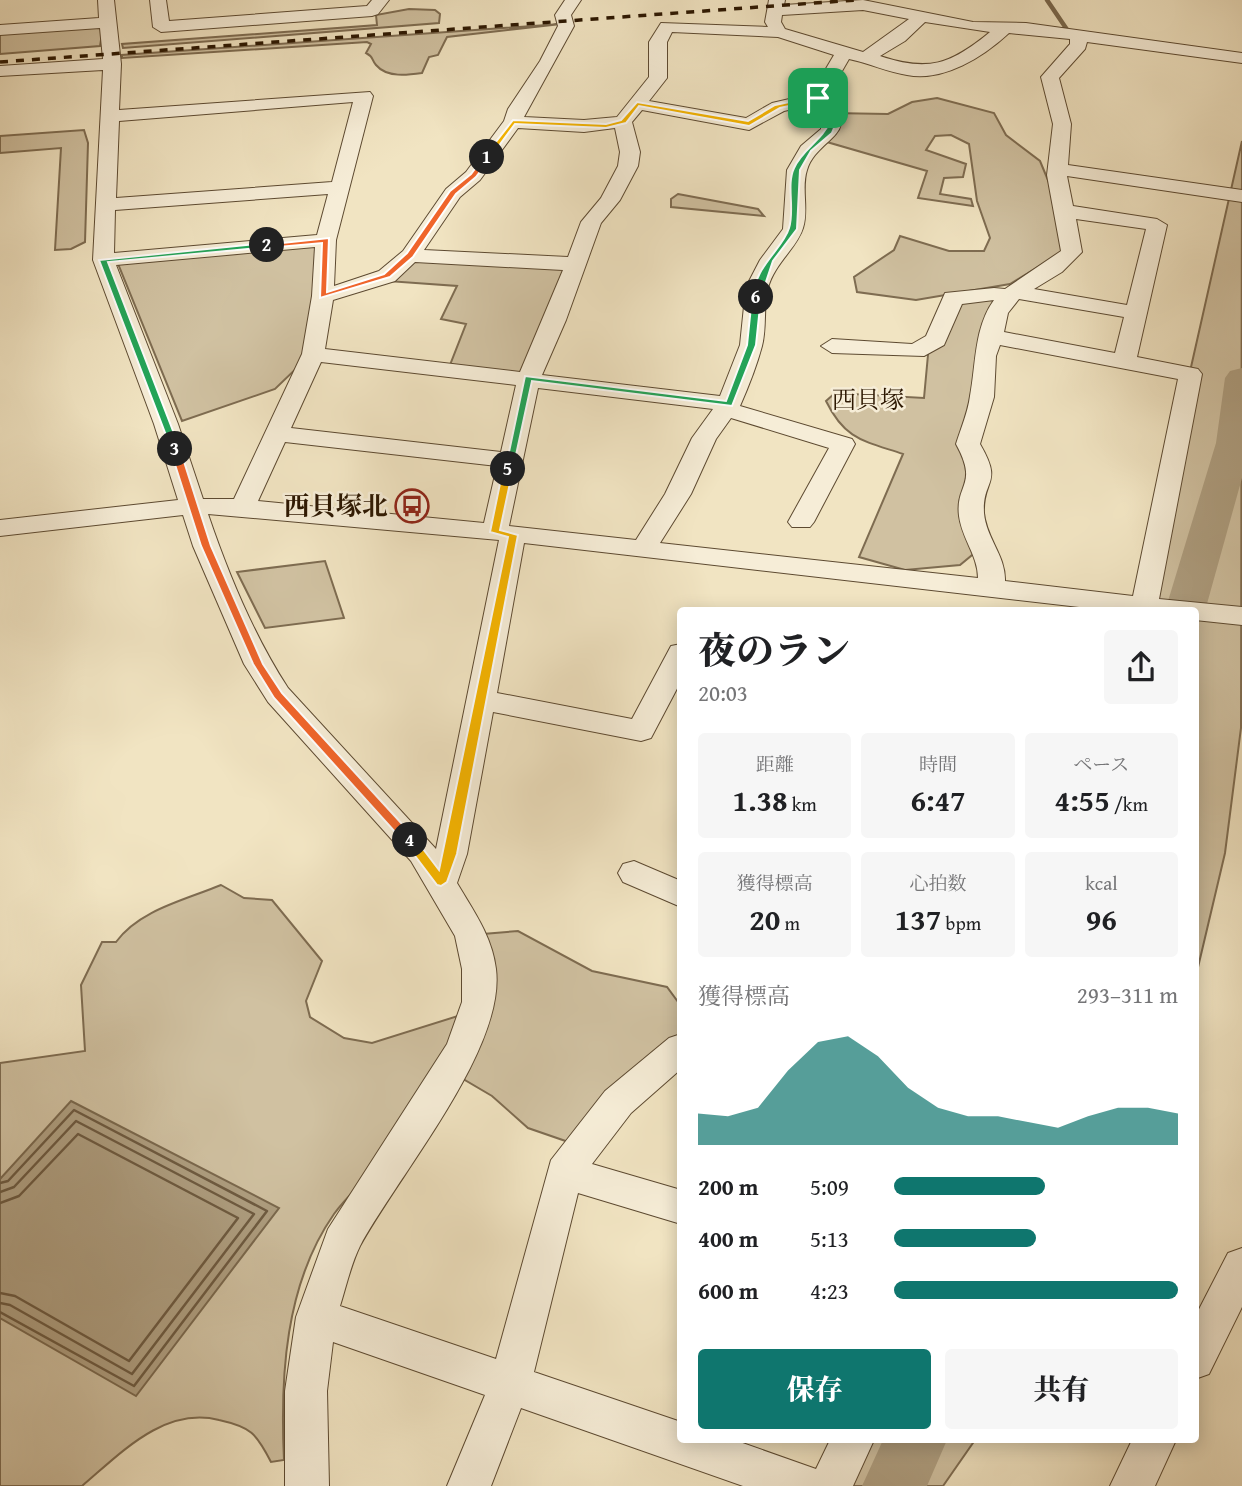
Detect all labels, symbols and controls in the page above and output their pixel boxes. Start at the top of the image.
pin [788,68,848,128]
icon: arrive [799,79,837,117]
pin: 1 [470,140,504,174]
text: 1 [482,142,491,170]
pin: 2 [250,228,284,262]
text: 2 [262,230,271,258]
pin: 6 [738,280,774,314]
text: 6 [751,282,760,310]
district label: 西貝塚 [832,382,904,417]
pin: 3 [158,432,192,466]
text: 3 [170,434,179,462]
pin: 5 [490,452,526,486]
text: 5 [503,454,512,482]
place label: 西貝塚北 [284,486,388,525]
bus stop icon: 西貝塚北 [393,487,431,525]
text: 夜のラン [698,622,850,678]
button: share [1104,630,1178,704]
text: 20:03 [698,676,748,709]
text: 距離 [756,750,794,778]
text: 時間 [919,750,957,778]
text: ペース [1073,750,1129,778]
text: 1.38 [732,778,788,822]
text: 6:47 [910,778,966,822]
text: 4:55 [1055,778,1110,822]
text: km [788,790,817,818]
text: /km [1110,790,1148,818]
pin: 4 [392,822,428,858]
text: 4 [405,825,414,853]
text: 獲得標高 [737,869,813,897]
text: 心拍数 [909,869,967,897]
text: kcal [1085,869,1118,897]
text: 20 [749,897,780,941]
text: 137 [895,897,941,941]
text: 96 [1086,897,1117,941]
text: m [780,909,800,937]
text: bpm [941,909,981,937]
text: 293–311 m [1077,978,1178,1011]
text: 獲得標高 [698,979,790,1012]
text: 200 m [698,1170,759,1203]
text: 5:09 [810,1170,849,1203]
text: 400 m [698,1222,759,1255]
text: 5:13 [810,1222,849,1255]
text: 600 m [698,1274,759,1307]
text: 4:23 [810,1274,849,1307]
button: 保存 [698,1349,931,1429]
button: 共有 [945,1349,1178,1429]

